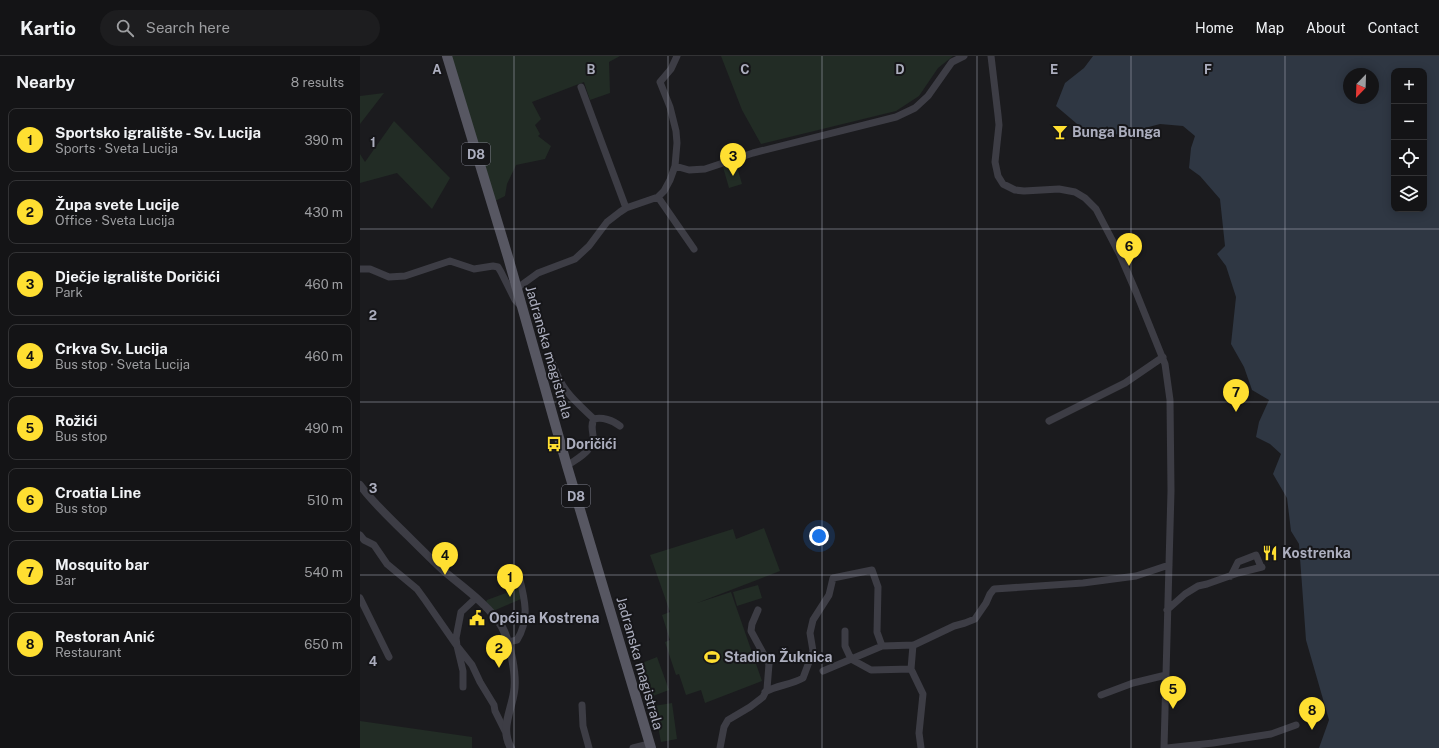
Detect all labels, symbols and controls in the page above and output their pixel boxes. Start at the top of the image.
search box [100,10,380,46]
text: Kartio [20,17,76,39]
icon: search [114,17,136,39]
text: Search here [146,19,230,36]
text: Home [1195,20,1234,36]
text: Map [1256,20,1284,36]
text: About [1306,20,1346,36]
text: Contact [1368,20,1419,36]
text: A [432,62,442,77]
text: B [587,62,596,77]
text: C [740,62,750,77]
text: D [895,62,905,77]
text: E [1050,62,1058,77]
text: F [1204,62,1212,77]
north arrow [1343,68,1379,104]
map controls [1391,68,1427,212]
button: + [1391,68,1427,104]
text: Nearby [16,72,75,92]
text: 8 results [291,75,344,90]
button: − [1391,104,1427,140]
bar icon: Bunga Bunga [1051,123,1069,141]
text: Sportsko igralište - Sv. Lucija [55,124,261,141]
place label: Bunga Bunga [1072,124,1161,140]
text: 1 [27,133,33,148]
text: 390 m [305,133,343,148]
text: 1 [370,135,376,150]
button: locate [1391,140,1427,176]
text: Sports · Sveta Lucija [55,141,178,156]
road number: D8 [462,143,490,165]
pin: 3 [720,143,746,176]
button: layers [1391,176,1427,212]
text: Župa svete Lucije [55,196,180,213]
text: 2 [26,205,34,220]
text: 430 m [304,205,343,220]
text: Office · Sveta Lucija [55,213,175,228]
pin: 6 [1116,233,1142,266]
text: Dječje igralište Doričići [55,268,220,285]
text: 3 [26,277,34,292]
text: 460 m [304,277,343,292]
street label: Jadranska magistrala [522,284,576,420]
text: Park [55,285,83,300]
text: 2 [369,308,377,323]
text: Crkva Sv. Lucija [55,340,168,357]
text: 4 [26,349,34,364]
text: 460 m [304,349,343,364]
text: Bus stop · Sveta Lucija [55,357,190,372]
pin: 7 [1223,379,1249,412]
text: Rožići [55,412,97,429]
text: 5 [26,421,34,436]
text: 490 m [304,421,343,436]
text: Bus stop [55,429,107,444]
bus stop icon: Doričići [545,435,563,453]
place label: Doričići [566,436,616,452]
text: 3 [369,481,378,496]
text: Croatia Line [55,484,141,501]
road number: D8 [562,485,590,507]
text: 6 [26,493,34,508]
text: 510 m [307,493,343,508]
text: Bus stop [55,501,107,516]
your location [809,526,829,546]
pin: 4 [432,542,458,575]
restaurant icon: Kostrenka [1261,544,1279,562]
place label: Kostrenka [1282,545,1351,561]
text: Mosquito bar [55,556,149,573]
pin: 1 [497,564,523,597]
text: 7 [26,565,34,580]
text: 540 m [304,565,343,580]
text: Bar [55,573,76,588]
street label: Jadranska magistrala [613,595,667,731]
public building icon: Općina Kostrena [468,609,486,627]
place label: Općina Kostrena [489,610,600,626]
text: Restoran Anić [55,628,155,645]
pin: 2 [486,635,512,668]
text: 8 [26,637,34,652]
text: 650 m [304,637,343,652]
text: Restaurant [55,645,121,660]
sports icon: Stadion Žuknica [703,648,721,666]
place label: Stadion Žuknica [724,648,832,665]
text: 4 [369,654,378,669]
pin: 5 [1160,676,1186,709]
pin: 8 [1299,697,1325,730]

